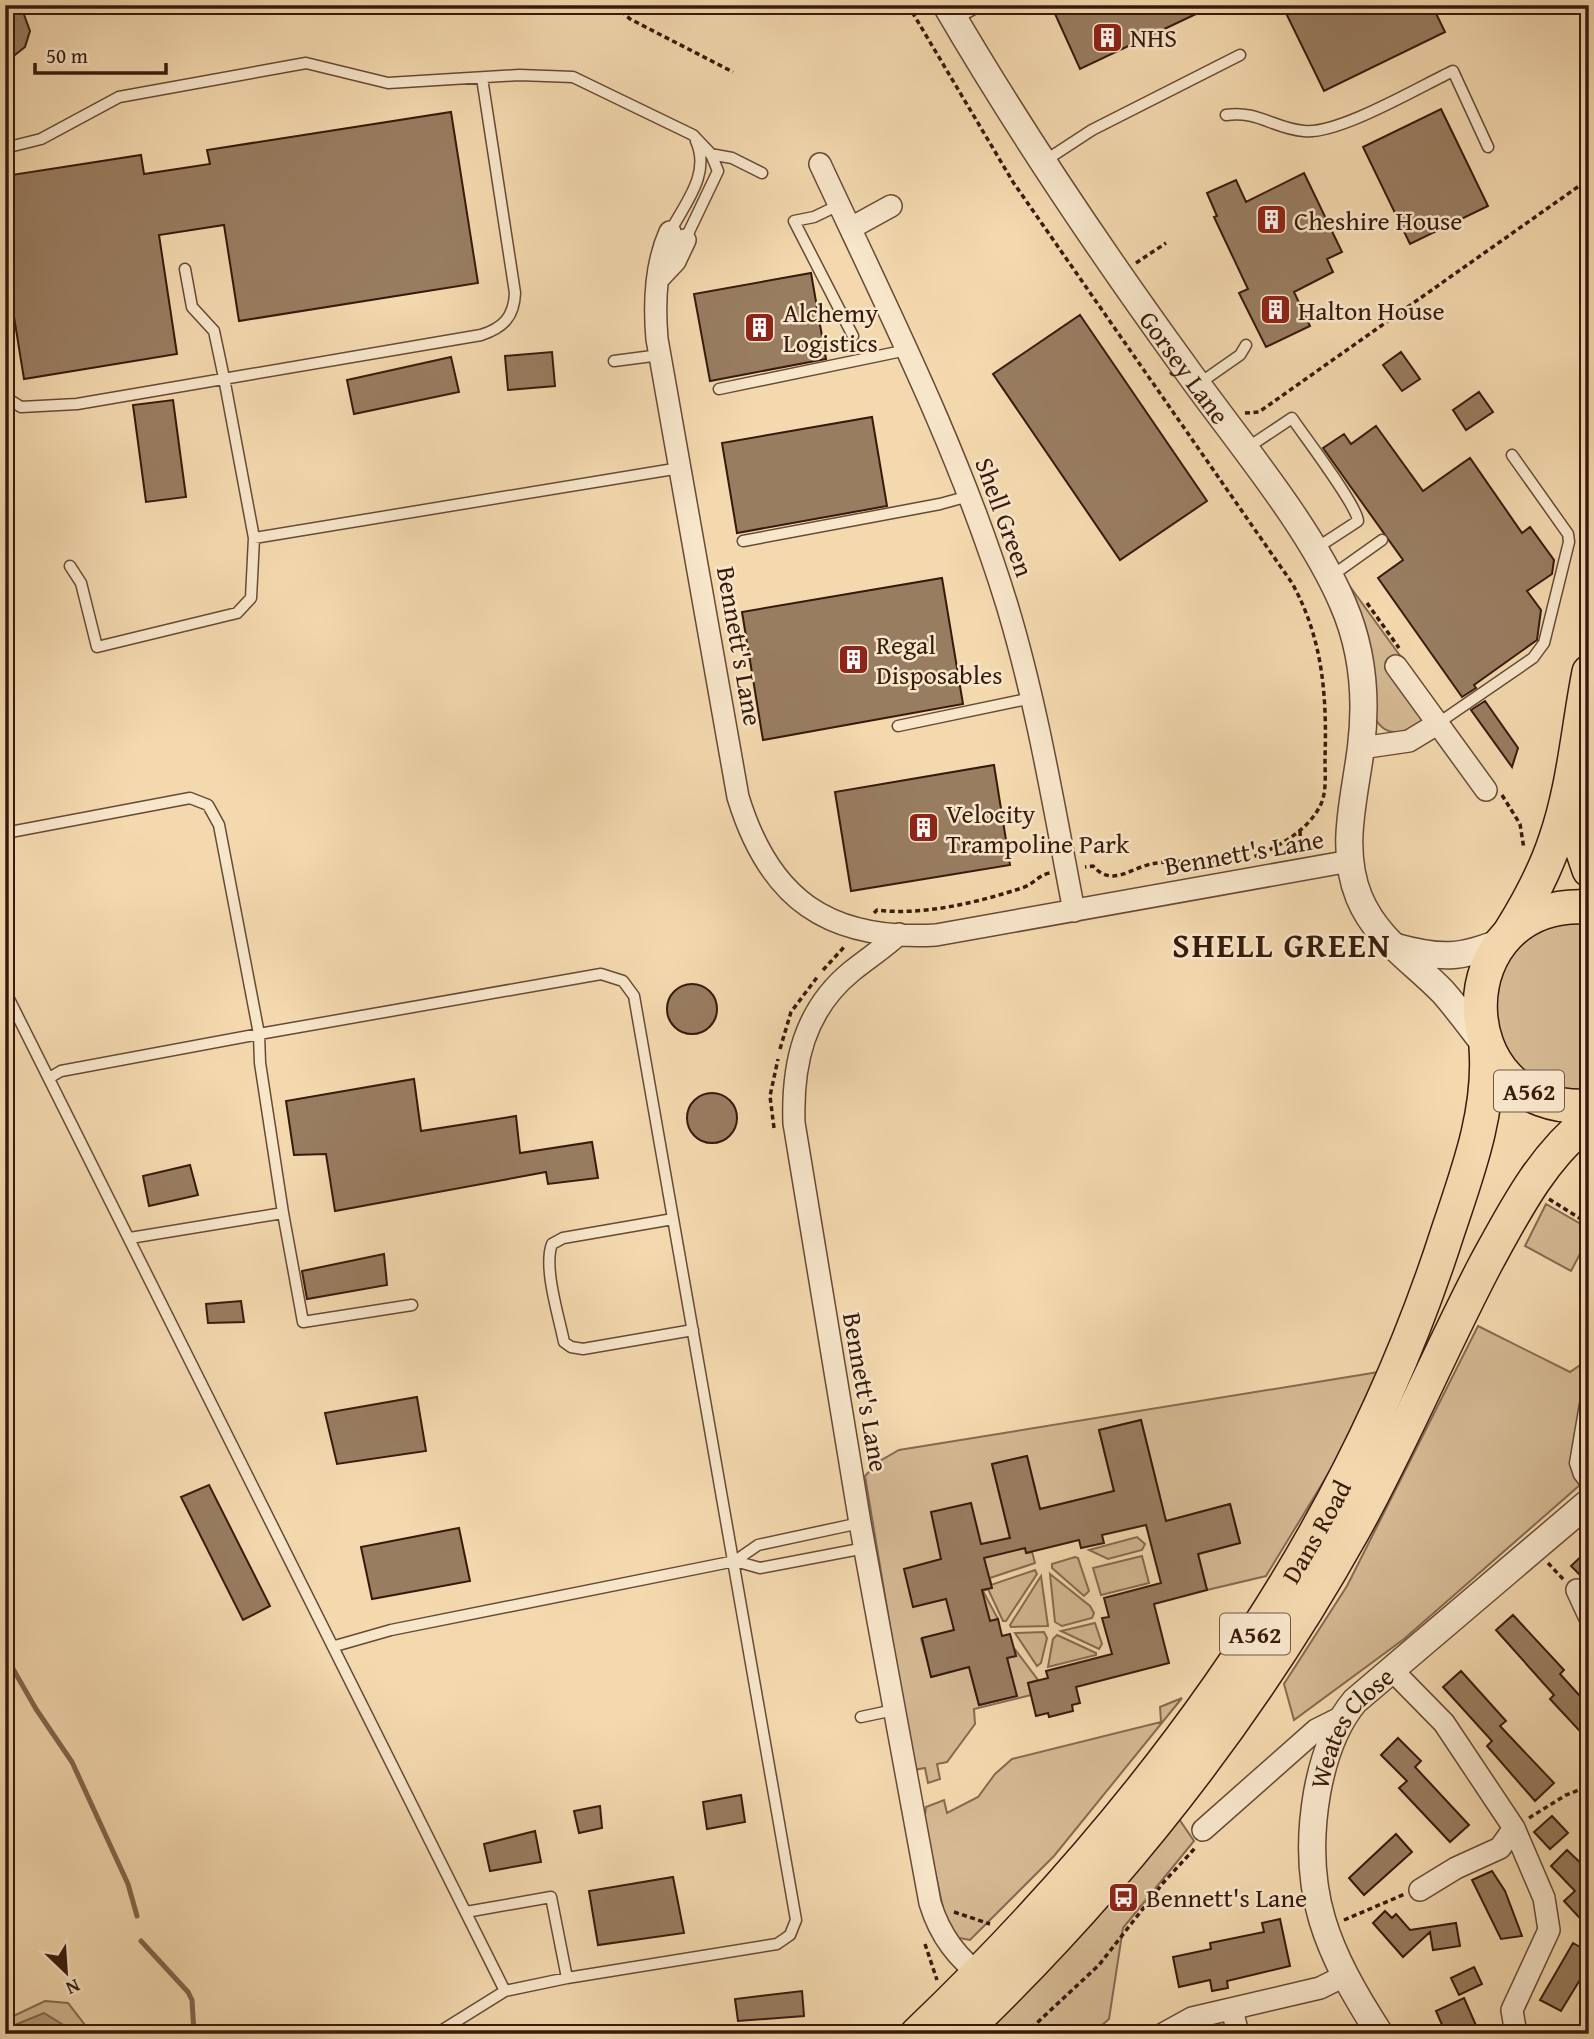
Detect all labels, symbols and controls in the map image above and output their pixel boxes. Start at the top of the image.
place label: NHS [1130,18,1177,57]
building icon: NHS [1090,20,1124,54]
scale bar [35,32,166,76]
text: 50 m [46,40,88,71]
place label: Cheshire House [1294,201,1463,240]
building icon: Cheshire House [1254,203,1288,237]
place label: Halton House [1298,291,1445,330]
place label: Alchemy Logistics [783,293,878,362]
building icon: Halton House [1258,293,1292,327]
street label: Gorsey Lane [1130,302,1240,432]
building icon: Alchemy Logistics [743,310,777,344]
street label: Shell Green [965,452,1045,583]
street label: Bennett's Lane [707,563,773,729]
place label: Regal Disposables [876,625,1003,694]
building icon: Regal Disposables [836,642,870,676]
place label: Velocity Trampoline Park [946,794,1130,863]
building icon: Velocity Trampoline Park [906,811,940,845]
street label: Bennett's Lane [1161,819,1327,885]
district label: SHELL GREEN [1172,921,1392,969]
road number: A562 [1494,1070,1564,1112]
street label: Bennett's Lane [833,1309,899,1475]
street label: Dans Road [1271,1473,1360,1590]
road number: A562 [1220,1614,1290,1654]
street label: Weates Close [1299,1657,1402,1792]
place label: Bennett's Lane [1146,1878,1307,1917]
bus stop icon: Bennett's Lane [1106,1880,1140,1914]
north arrow [32,1938,102,2008]
text: N [61,1972,85,2003]

